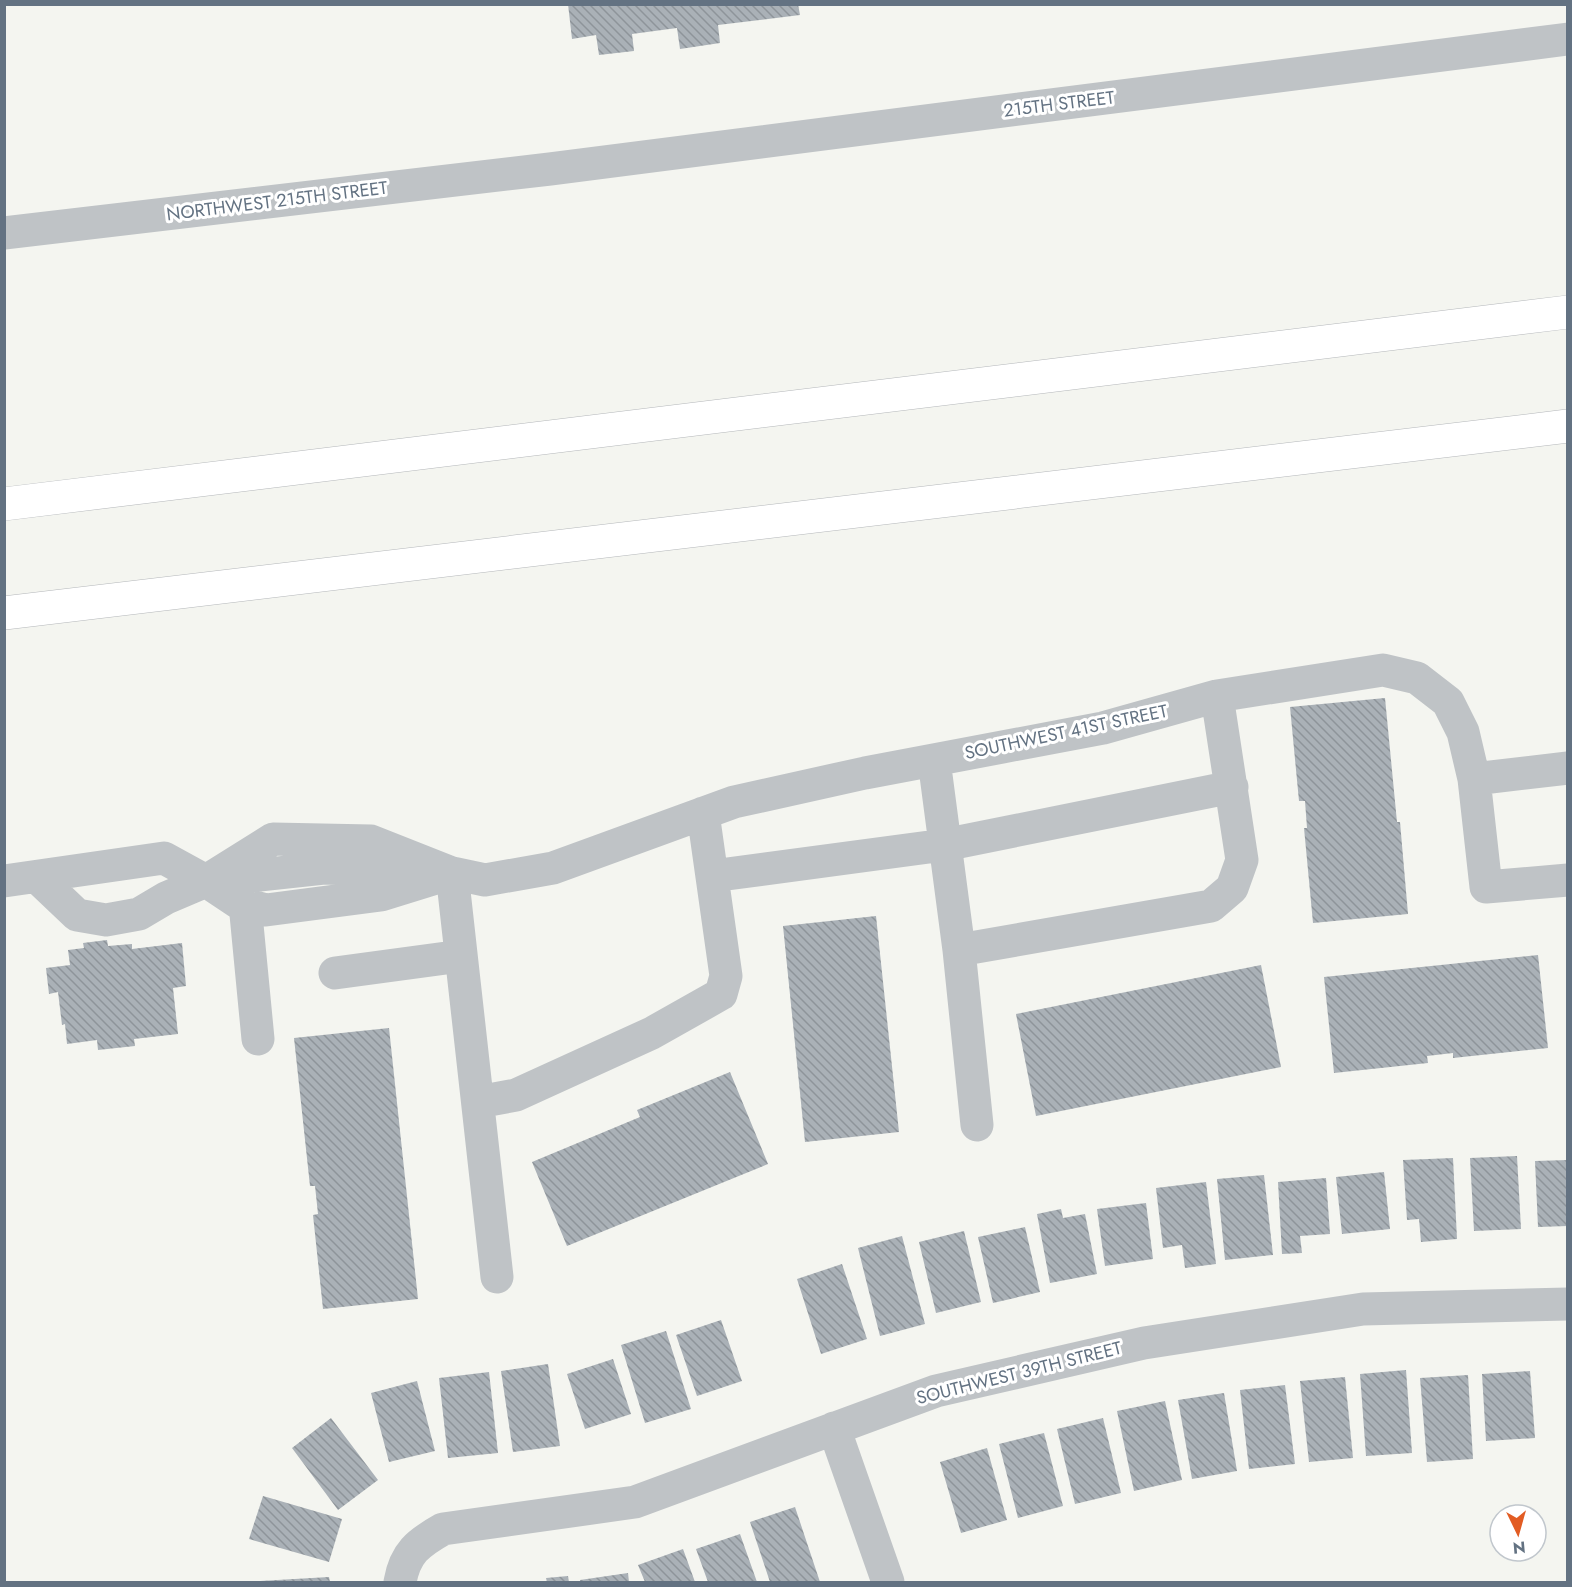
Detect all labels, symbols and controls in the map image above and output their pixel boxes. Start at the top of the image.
street label: 215TH STREET [1002,84,1117,124]
street label: NORTHWEST 215TH STREET [165,174,390,227]
street label: SOUTHWEST 41ST STREET [962,698,1170,766]
street label: SOUTHWEST 39TH STREET [914,1335,1125,1411]
north arrow [1488,1503,1548,1563]
text: N [1512,1535,1527,1559]

